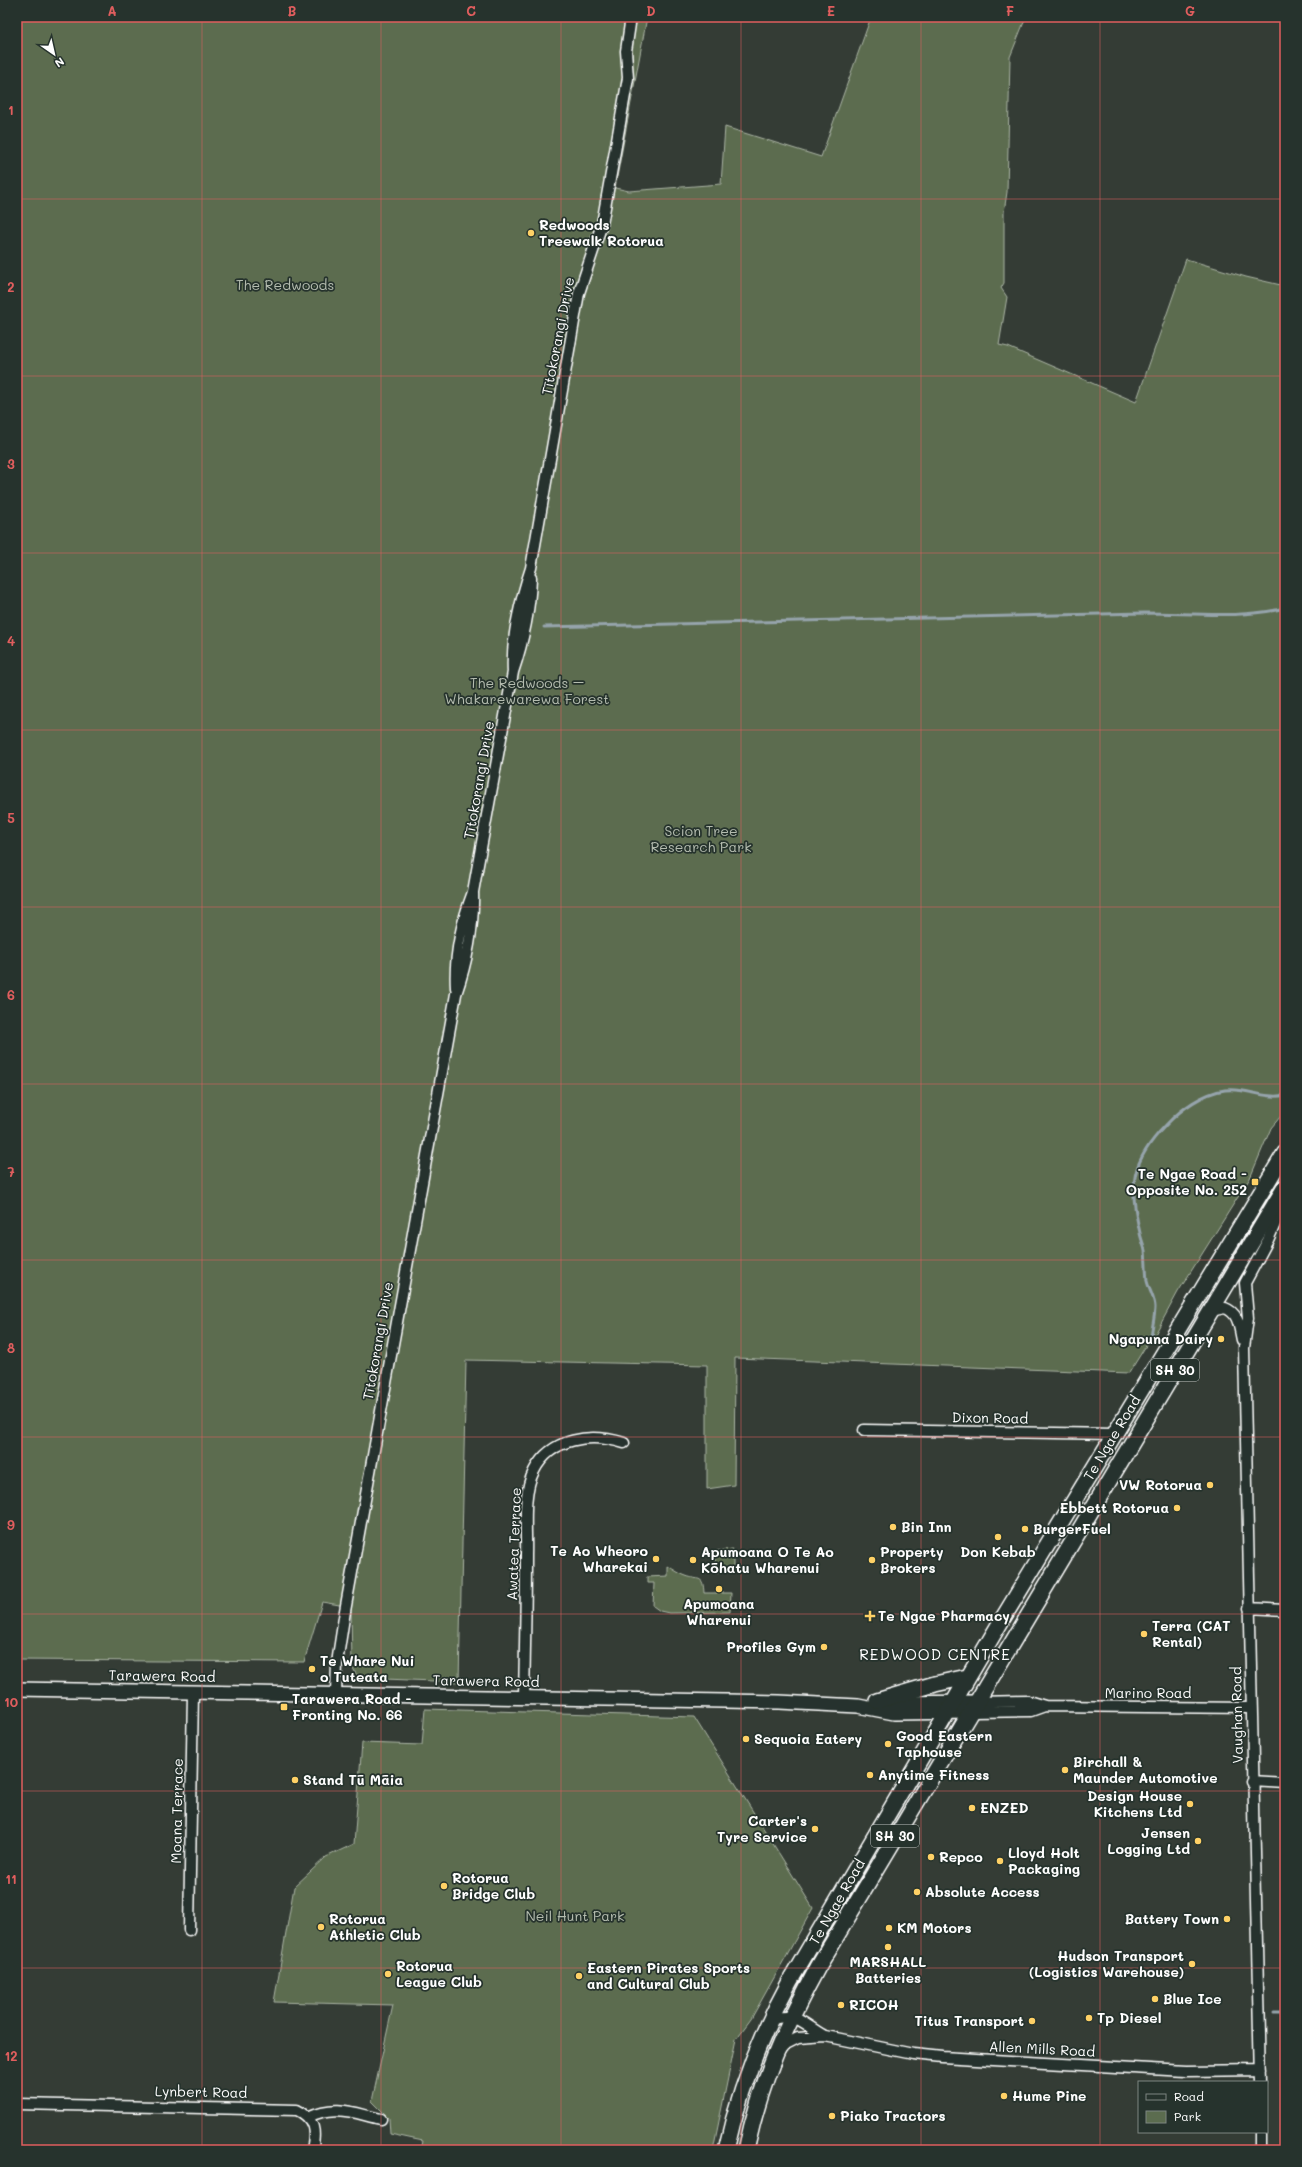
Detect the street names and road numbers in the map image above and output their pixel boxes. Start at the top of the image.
street label: Tītokorangi Drive [537,275,578,397]
street label: Tītokorangi Drive [459,719,498,841]
street label: Tītokorangi Drive [358,1280,397,1402]
road number: SH 30 [1151,1359,1199,1381]
street label: Te Ngae Road [1079,1392,1145,1484]
street label: Dixon Road [952,1407,1029,1428]
street label: Awatea Terrace [502,1487,525,1601]
street label: Tarawera Road [108,1665,216,1686]
street label: Vaughan Road [1226,1666,1247,1764]
street label: Tarawera Road [432,1670,540,1691]
street label: Marino Road [1105,1683,1191,1702]
street label: Moana Terrace [166,1758,187,1864]
road number: SH 30 [871,1825,919,1847]
street label: Te Ngae Road [804,1855,869,1948]
street label: Allen Mills Road [988,2036,1096,2061]
street label: Lynbert Road [155,2081,248,2102]

